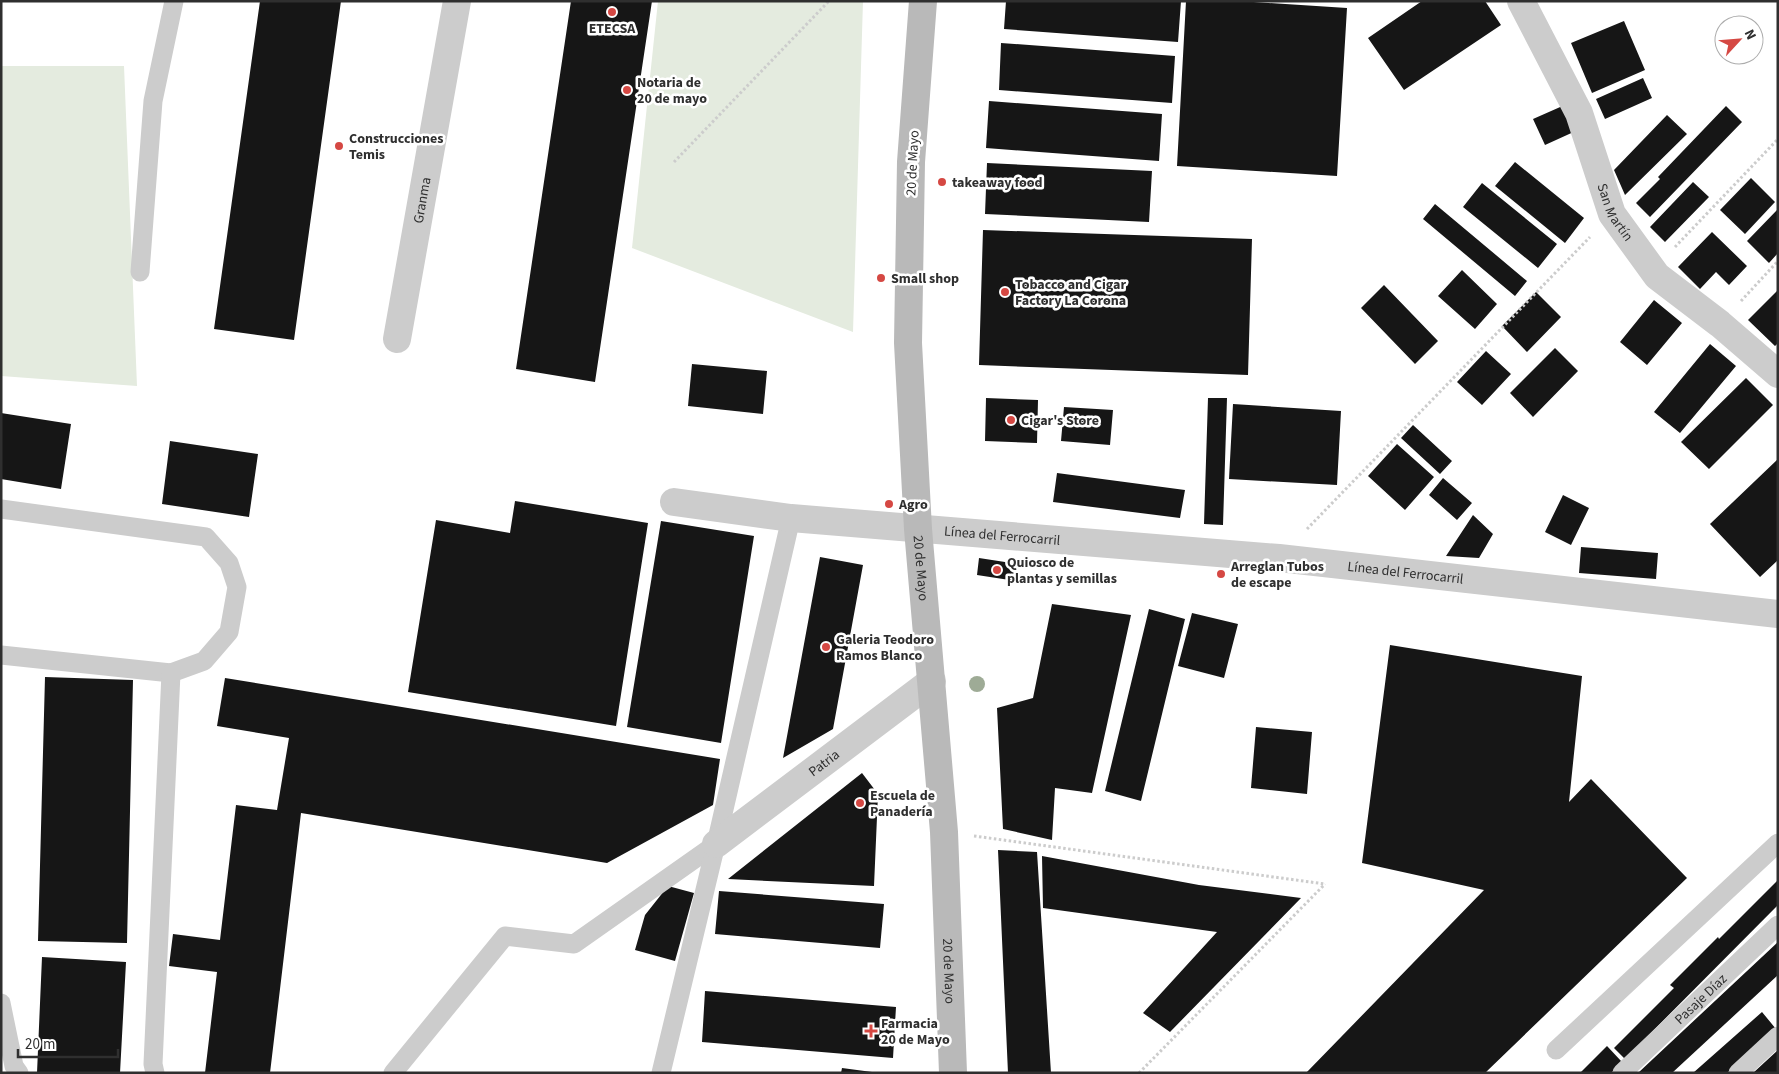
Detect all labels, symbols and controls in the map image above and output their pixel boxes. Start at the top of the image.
marker: ETECSA [606,6,618,18]
north arrow [1714,15,1764,65]
place label: ETECSA [589,19,636,39]
text: N [1739,26,1761,43]
place label: Notaria de 20 de mayo [637,73,707,109]
marker: Notaria de 20 de mayo [621,84,633,96]
place label: Construcciones Temis [349,129,444,165]
street label: 20 de Mayo [901,130,925,196]
marker: Construcciones Temis [333,140,345,152]
place label: takeaway food [952,173,1043,193]
street label: Granma [409,176,437,225]
marker: takeaway food [936,176,948,188]
street label: San Martín [1592,181,1638,246]
place label: Small shop [891,269,959,289]
marker: Small shop [875,272,887,284]
place label: Tobacco and Cigar Factory La Corona [1015,275,1126,311]
marker: Tobacco and Cigar Factory La Corona [999,286,1011,298]
place label: Cigar's Store [1021,411,1099,431]
marker: Cigar's Store [1005,414,1017,426]
place label: Agro [898,495,928,515]
marker: Agro [883,498,895,510]
street label: Línea del Ferrocarril [943,522,1061,551]
street label: 20 de Mayo [908,535,933,602]
place label: Quiosco de plantas y semillas [1007,553,1117,589]
place label: Arreglan Tubos de escape [1230,557,1324,593]
street label: Línea del Ferrocarril [1346,557,1465,590]
marker: Quiosco de plantas y semillas [991,564,1003,576]
marker: Arreglan Tubos de escape [1215,568,1227,580]
place label: Galeria Teodoro Ramos Blanco [836,630,934,666]
marker: Galeria Teodoro Ramos Blanco [820,641,832,653]
street label: Patria [805,745,844,782]
place label: Escuela de Panadería [870,786,935,822]
marker: Escuela de Panadería [854,797,866,809]
street label: 20 de Mayo [937,938,959,1004]
street label: Pasaje Díaz [1670,970,1732,1029]
place label: Farmacia 20 de Mayo [881,1014,950,1050]
marker: Farmacia 20 de Mayo [865,1025,877,1037]
scale bar [18,1026,118,1058]
text: 20 m [25,1034,55,1055]

